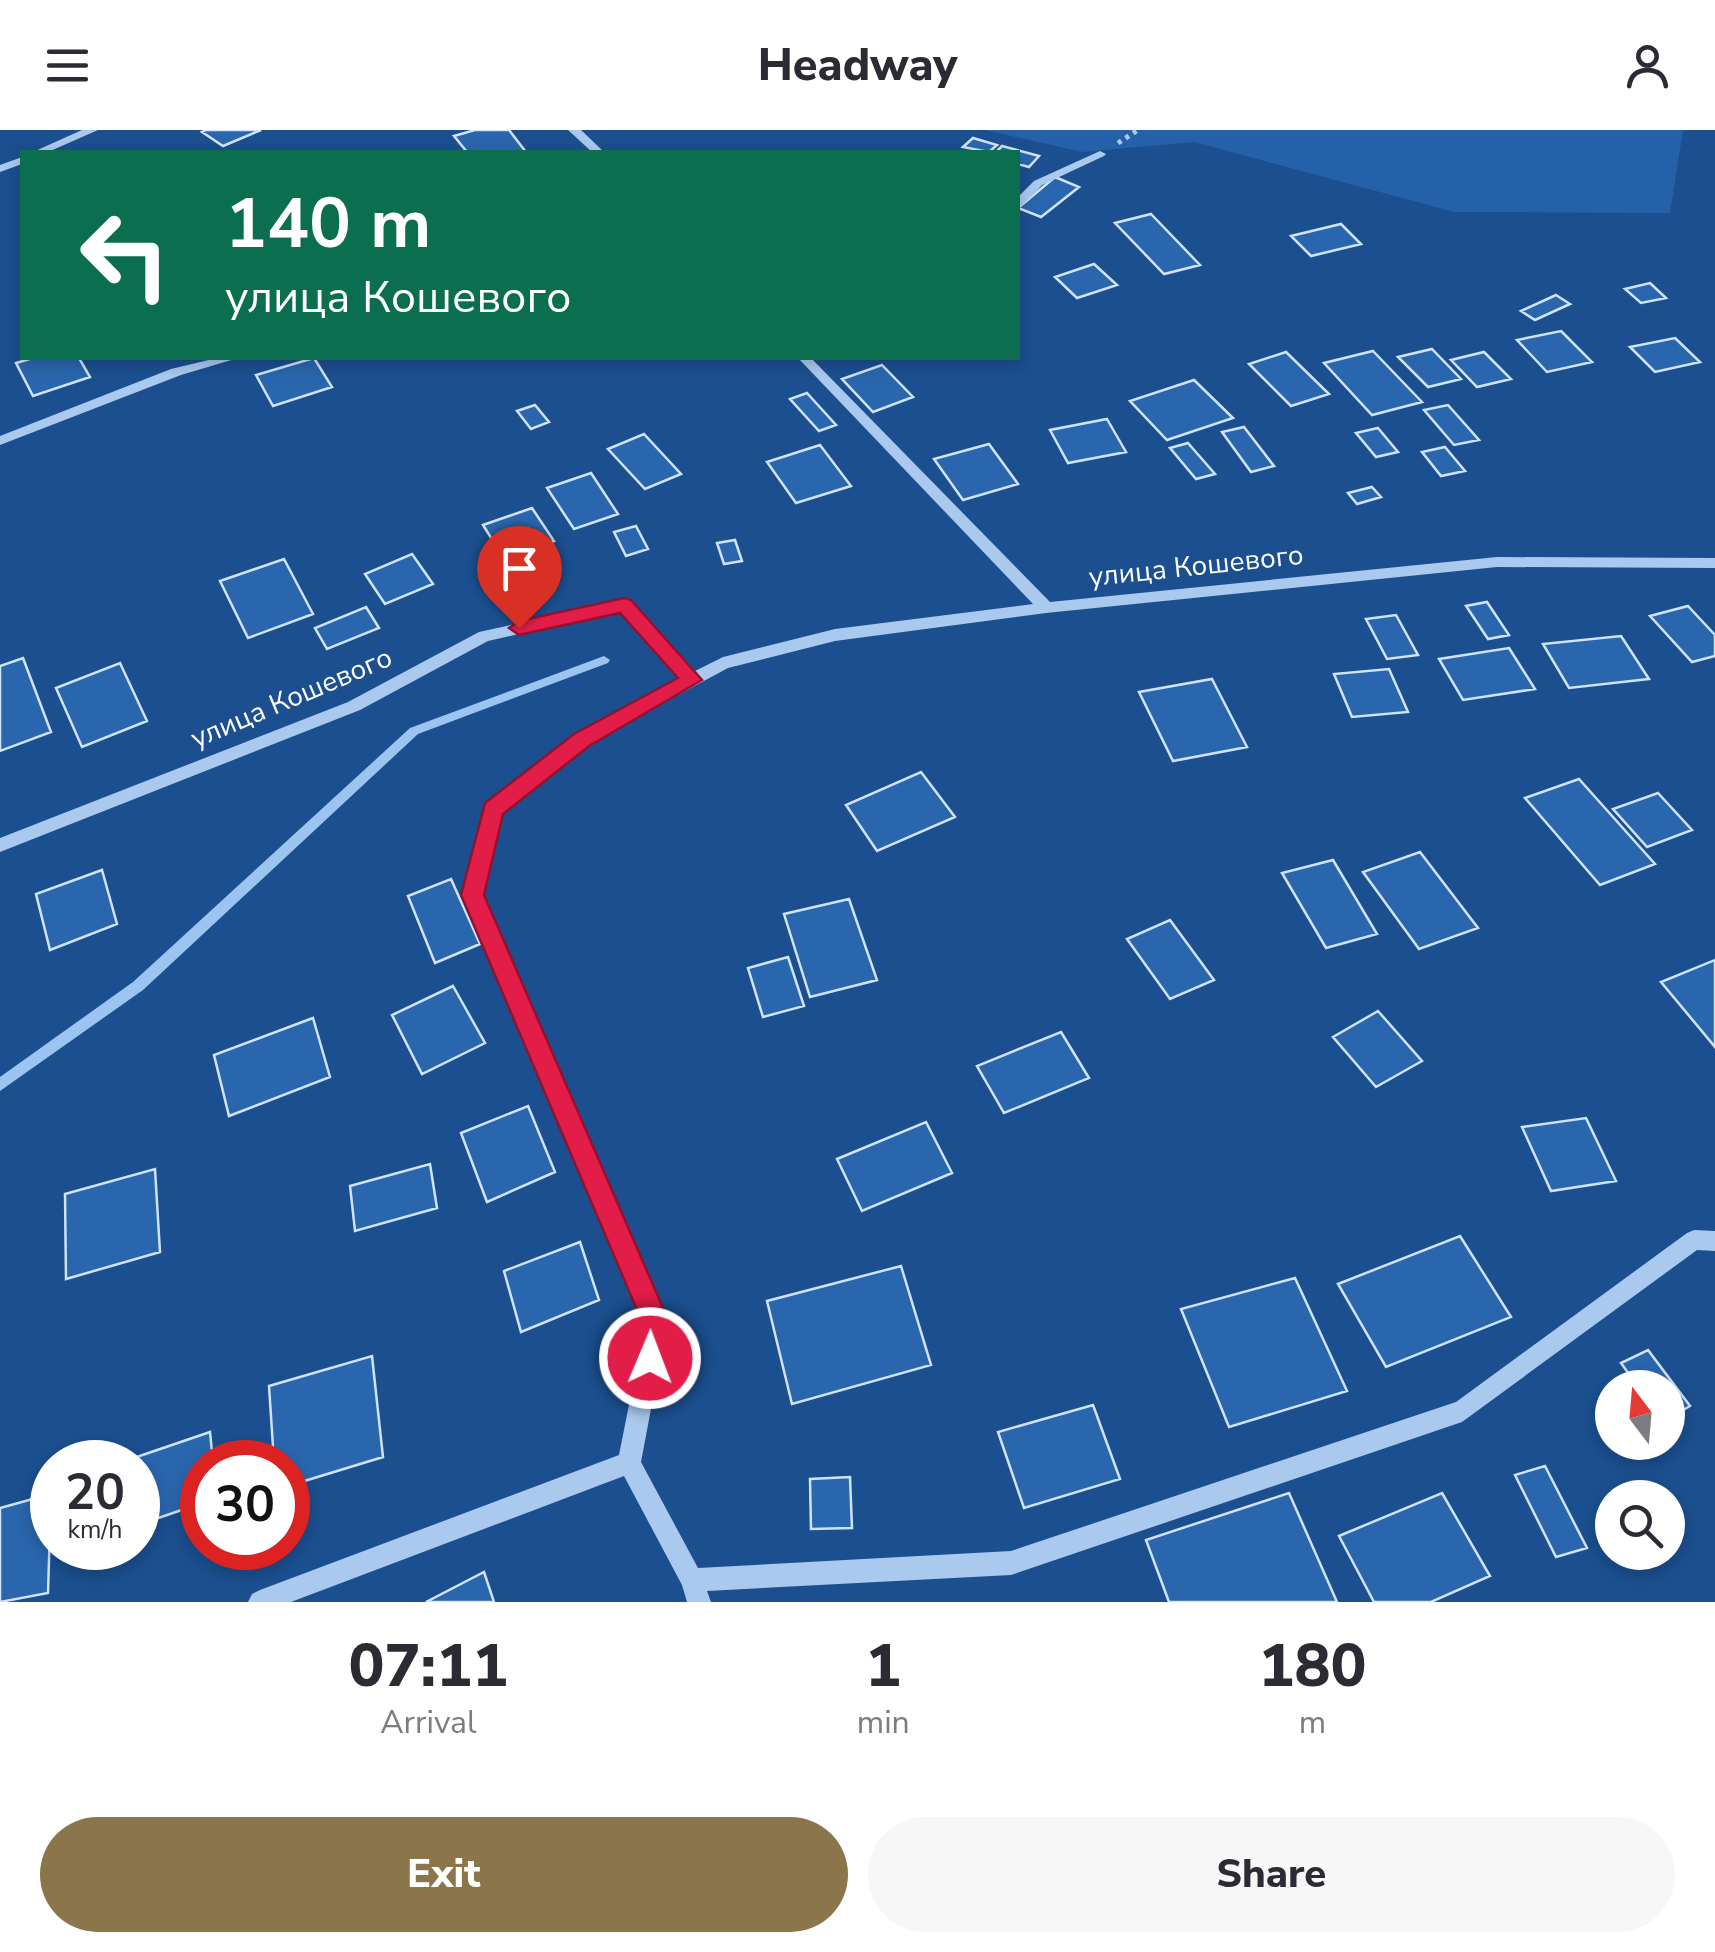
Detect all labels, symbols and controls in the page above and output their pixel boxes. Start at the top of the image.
text: Headway [758,35,957,96]
icon: menu [40,38,95,93]
icon: person [1620,38,1675,93]
text: 140 m [225,176,431,272]
icon: left [60,190,190,320]
text: улица Кошевого [225,267,572,328]
pin [477,526,562,629]
street label: улица Кошевого [1087,536,1305,596]
icon: arrive [492,541,547,596]
street label: улица Кошевого [185,638,398,758]
position arrow [598,1306,702,1410]
north arrow [1595,1370,1685,1460]
map controls [1595,1370,1685,1570]
speed limit sign: 30 [180,1440,310,1570]
text: 20 [65,1458,125,1527]
button: search [1595,1480,1685,1570]
text: km/h [67,1513,123,1547]
text: 07:11 [349,1625,508,1707]
text: 1 [865,1625,901,1707]
text: 180 [1258,1625,1366,1707]
text: Arrival [380,1701,477,1744]
text: min [857,1701,910,1744]
text: m [1299,1701,1326,1744]
button: Exit [40,1817,848,1932]
button: Share [868,1817,1675,1932]

